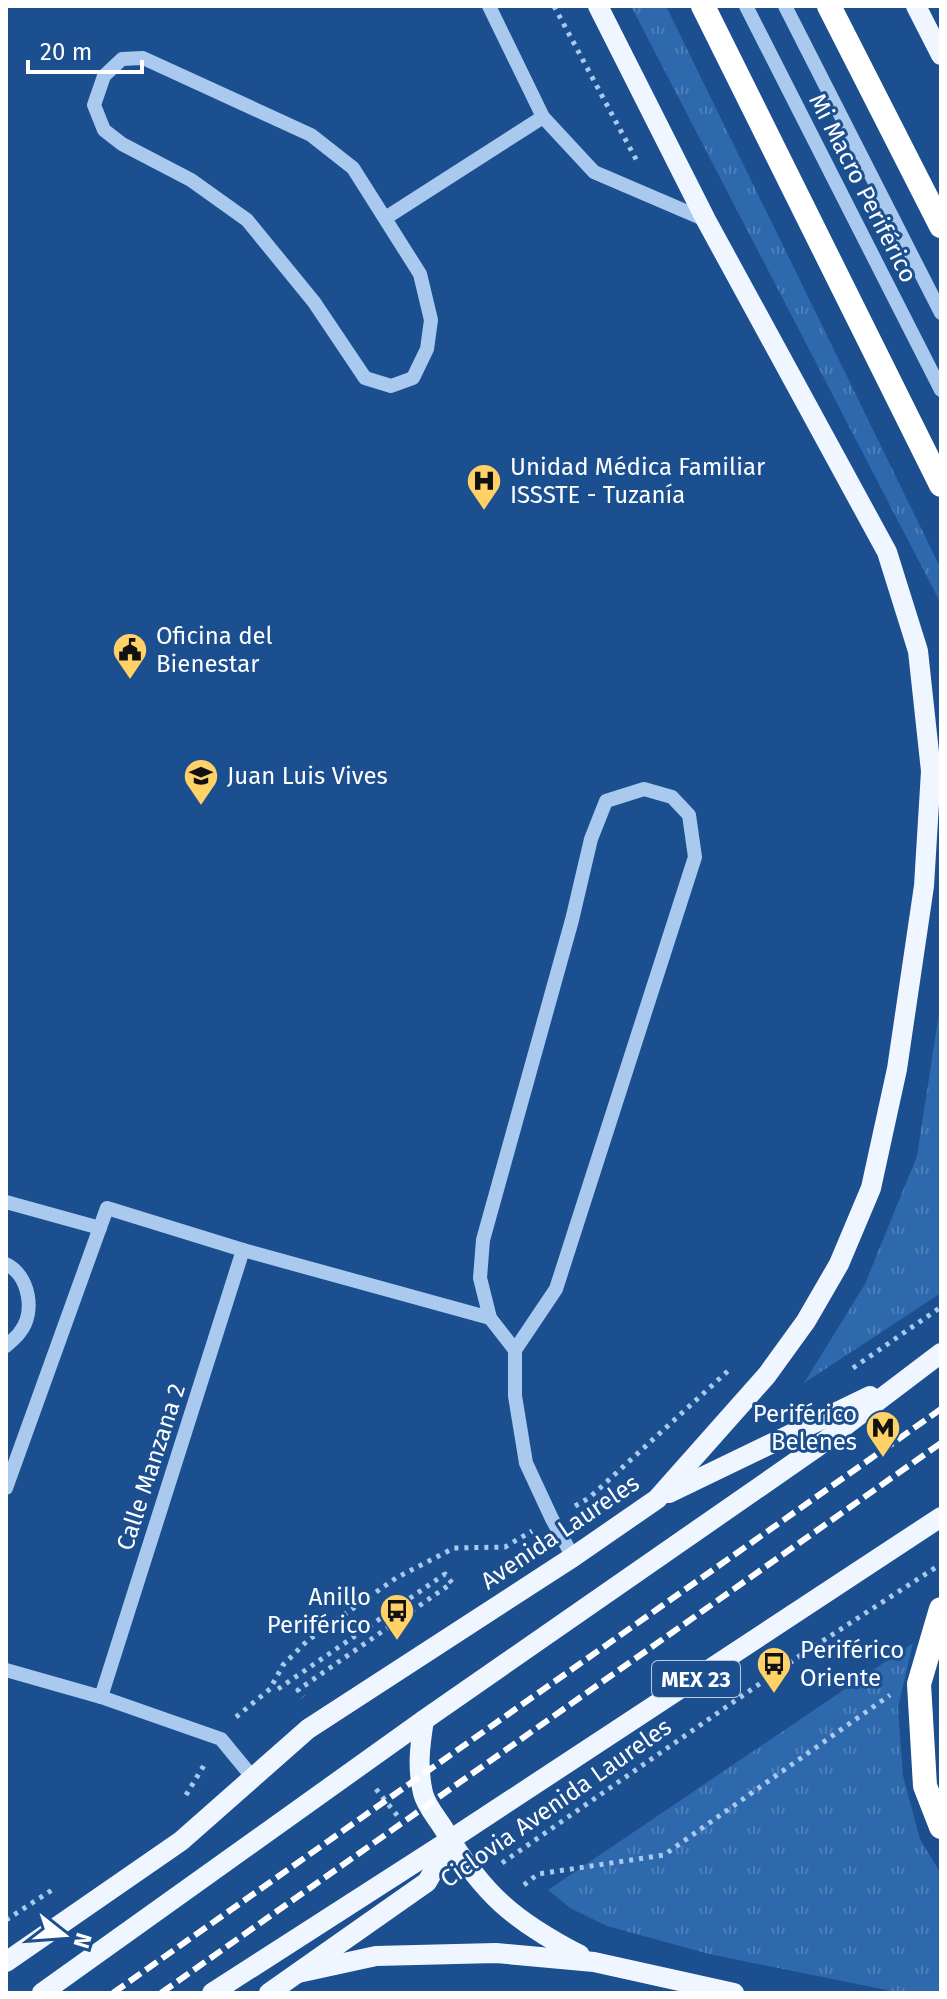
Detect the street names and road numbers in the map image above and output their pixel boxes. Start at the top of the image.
street label: Mi Macro Periférico [803,89,923,287]
street label: Calle Manzana 2 [111,1380,191,1554]
street label: Avenida Laureles [476,1469,644,1595]
road number: MEX 23 [652,1661,740,1697]
street label: Ciclovia Avenida Laureles [435,1713,677,1893]

